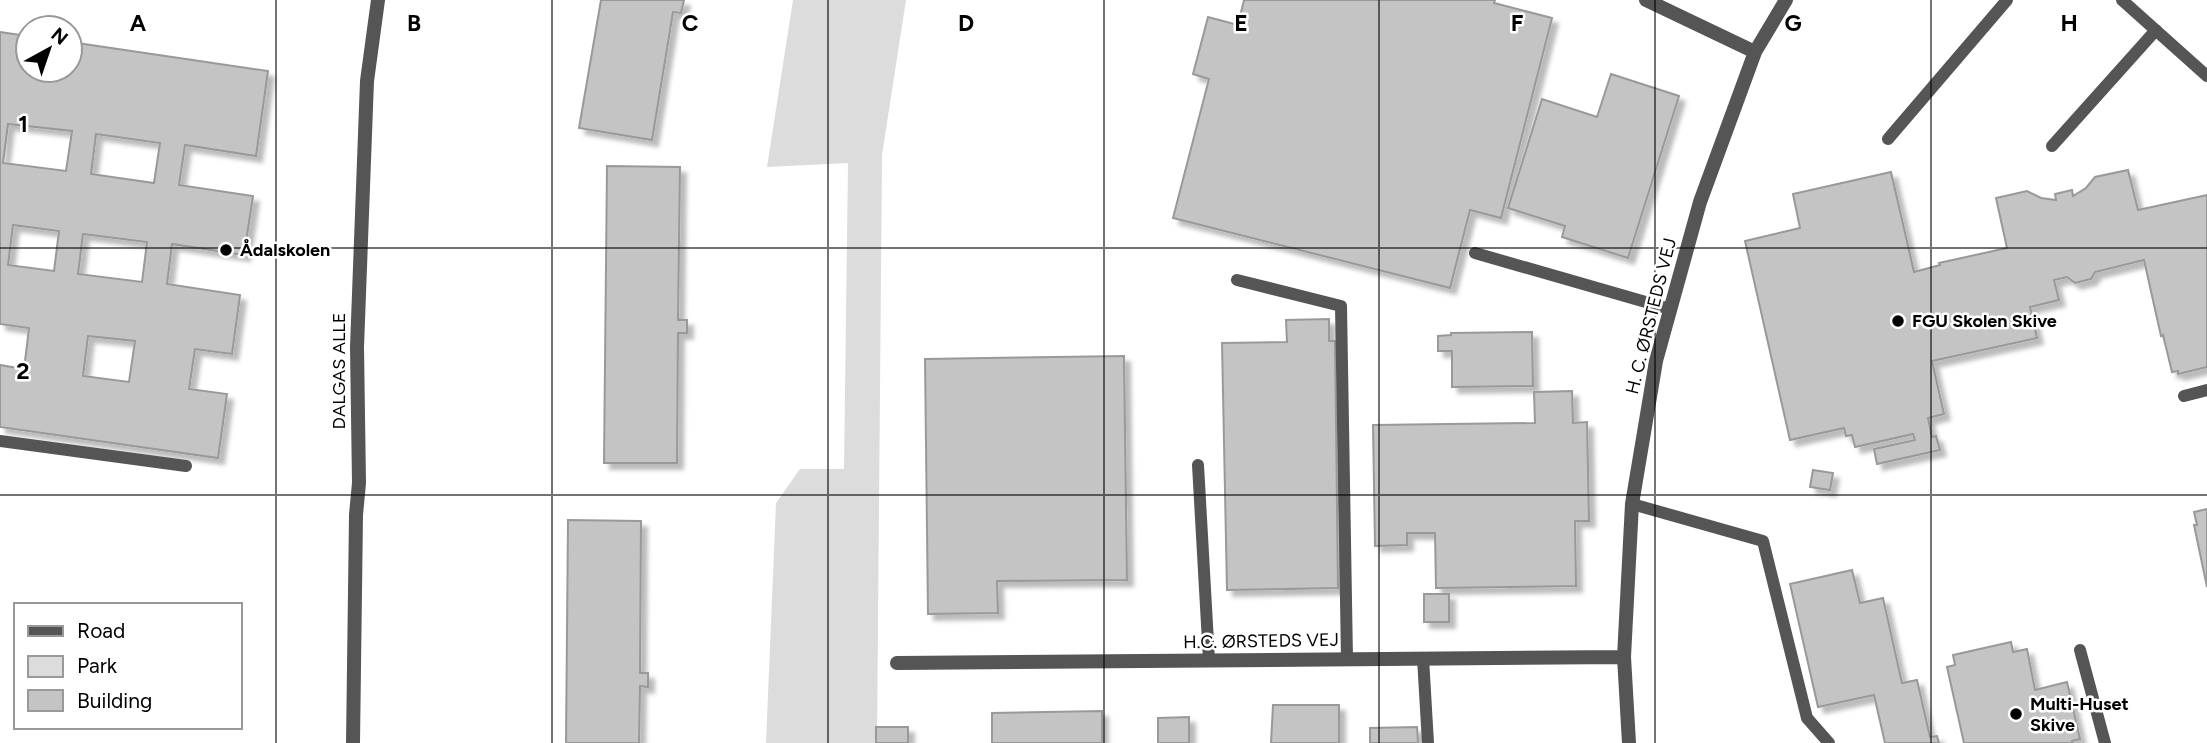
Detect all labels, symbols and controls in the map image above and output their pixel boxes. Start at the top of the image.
text: A [130,9,147,37]
text: B [407,9,421,37]
text: C [682,9,699,37]
text: D [958,9,974,37]
text: E [1234,9,1248,37]
text: F [1511,9,1524,37]
text: G [1784,9,1802,37]
text: H [2060,9,2078,37]
north arrow [14,14,84,84]
text: N [47,23,73,50]
text: 1 [18,110,28,138]
street label: H. C. ØRSTEDS VEJ [1621,236,1681,396]
place label: Ådalskolen [240,238,330,261]
marker: Ådalskolen [218,242,234,258]
place label: FGU Skolen Skive [1912,310,2057,332]
street label: DALGAS ALLE [328,313,350,429]
marker: FGU Skolen Skive [1890,313,1906,329]
text: 2 [16,357,30,385]
legend [14,603,242,729]
text: Road [77,618,125,643]
street label: H.C. ØRSTEDS VEJ [1183,629,1339,653]
text: Park [77,653,118,678]
text: Building [77,688,152,713]
place label: Multi-Huset Skive [2030,693,2129,736]
marker: Multi-Huset Skive [2008,706,2024,722]

